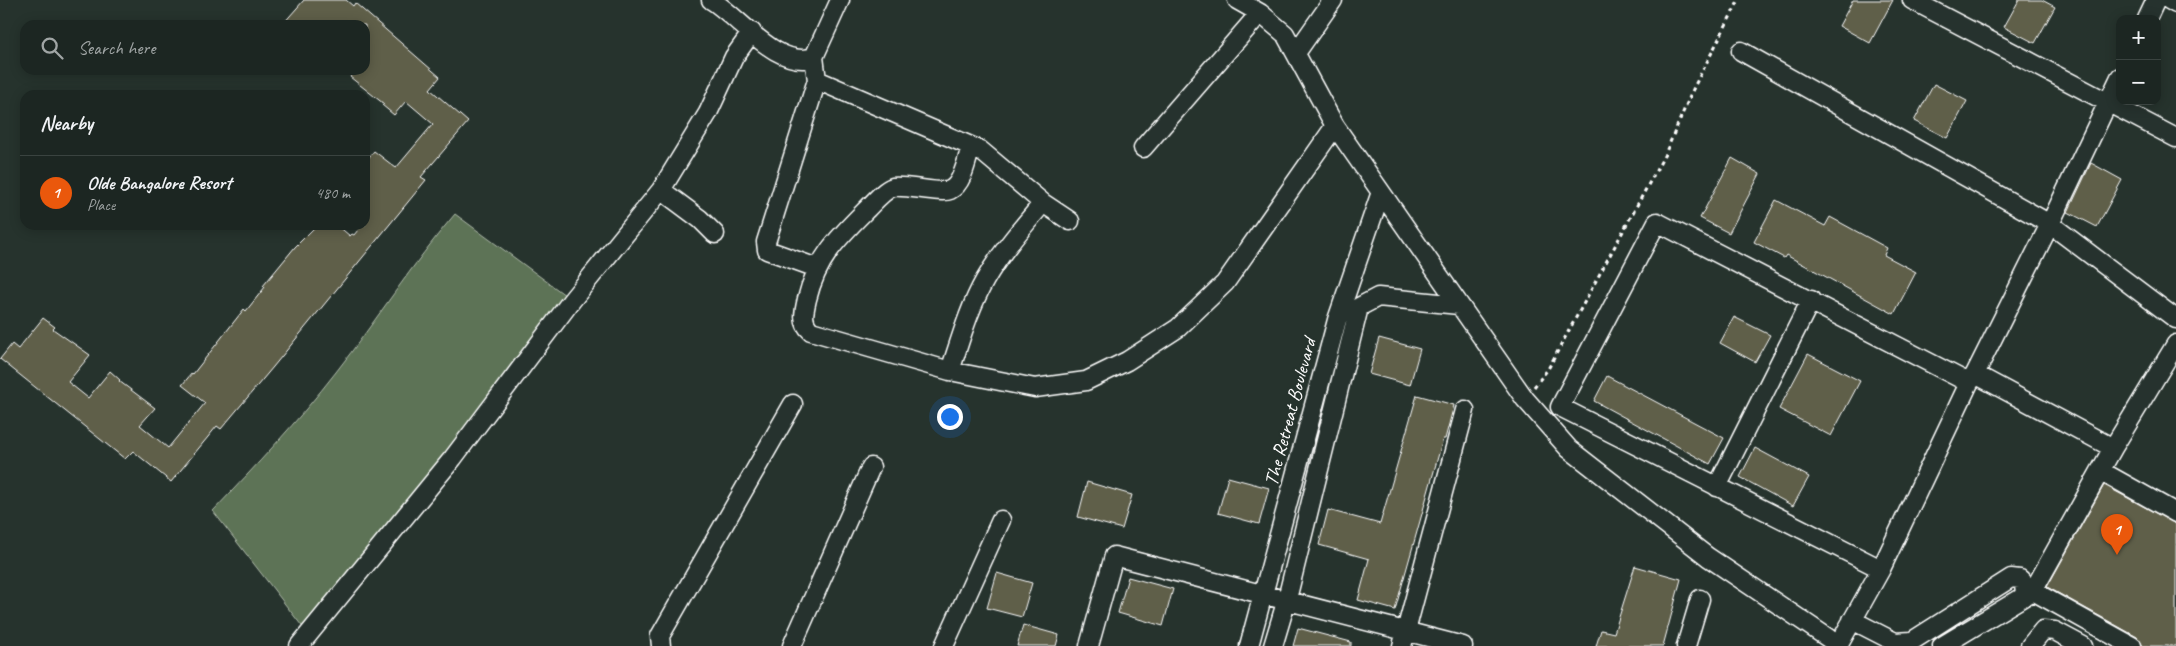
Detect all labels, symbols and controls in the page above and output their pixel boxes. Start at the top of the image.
map controls [2116,15,2161,105]
button: + [2116,15,2161,60]
search box [20,20,370,75]
icon: search [38,34,66,62]
text: Search here [78,36,155,60]
button: − [2116,60,2161,105]
text: Nearby [40,110,93,136]
text: Olde Bangalore Resort [87,171,231,195]
text: 1 [52,183,60,203]
text: 480 m [316,183,350,203]
text: Place [87,195,115,215]
street label: The Retreat Boulevard [1258,333,1323,488]
your location [937,404,963,430]
pin: 1 [2101,514,2133,555]

